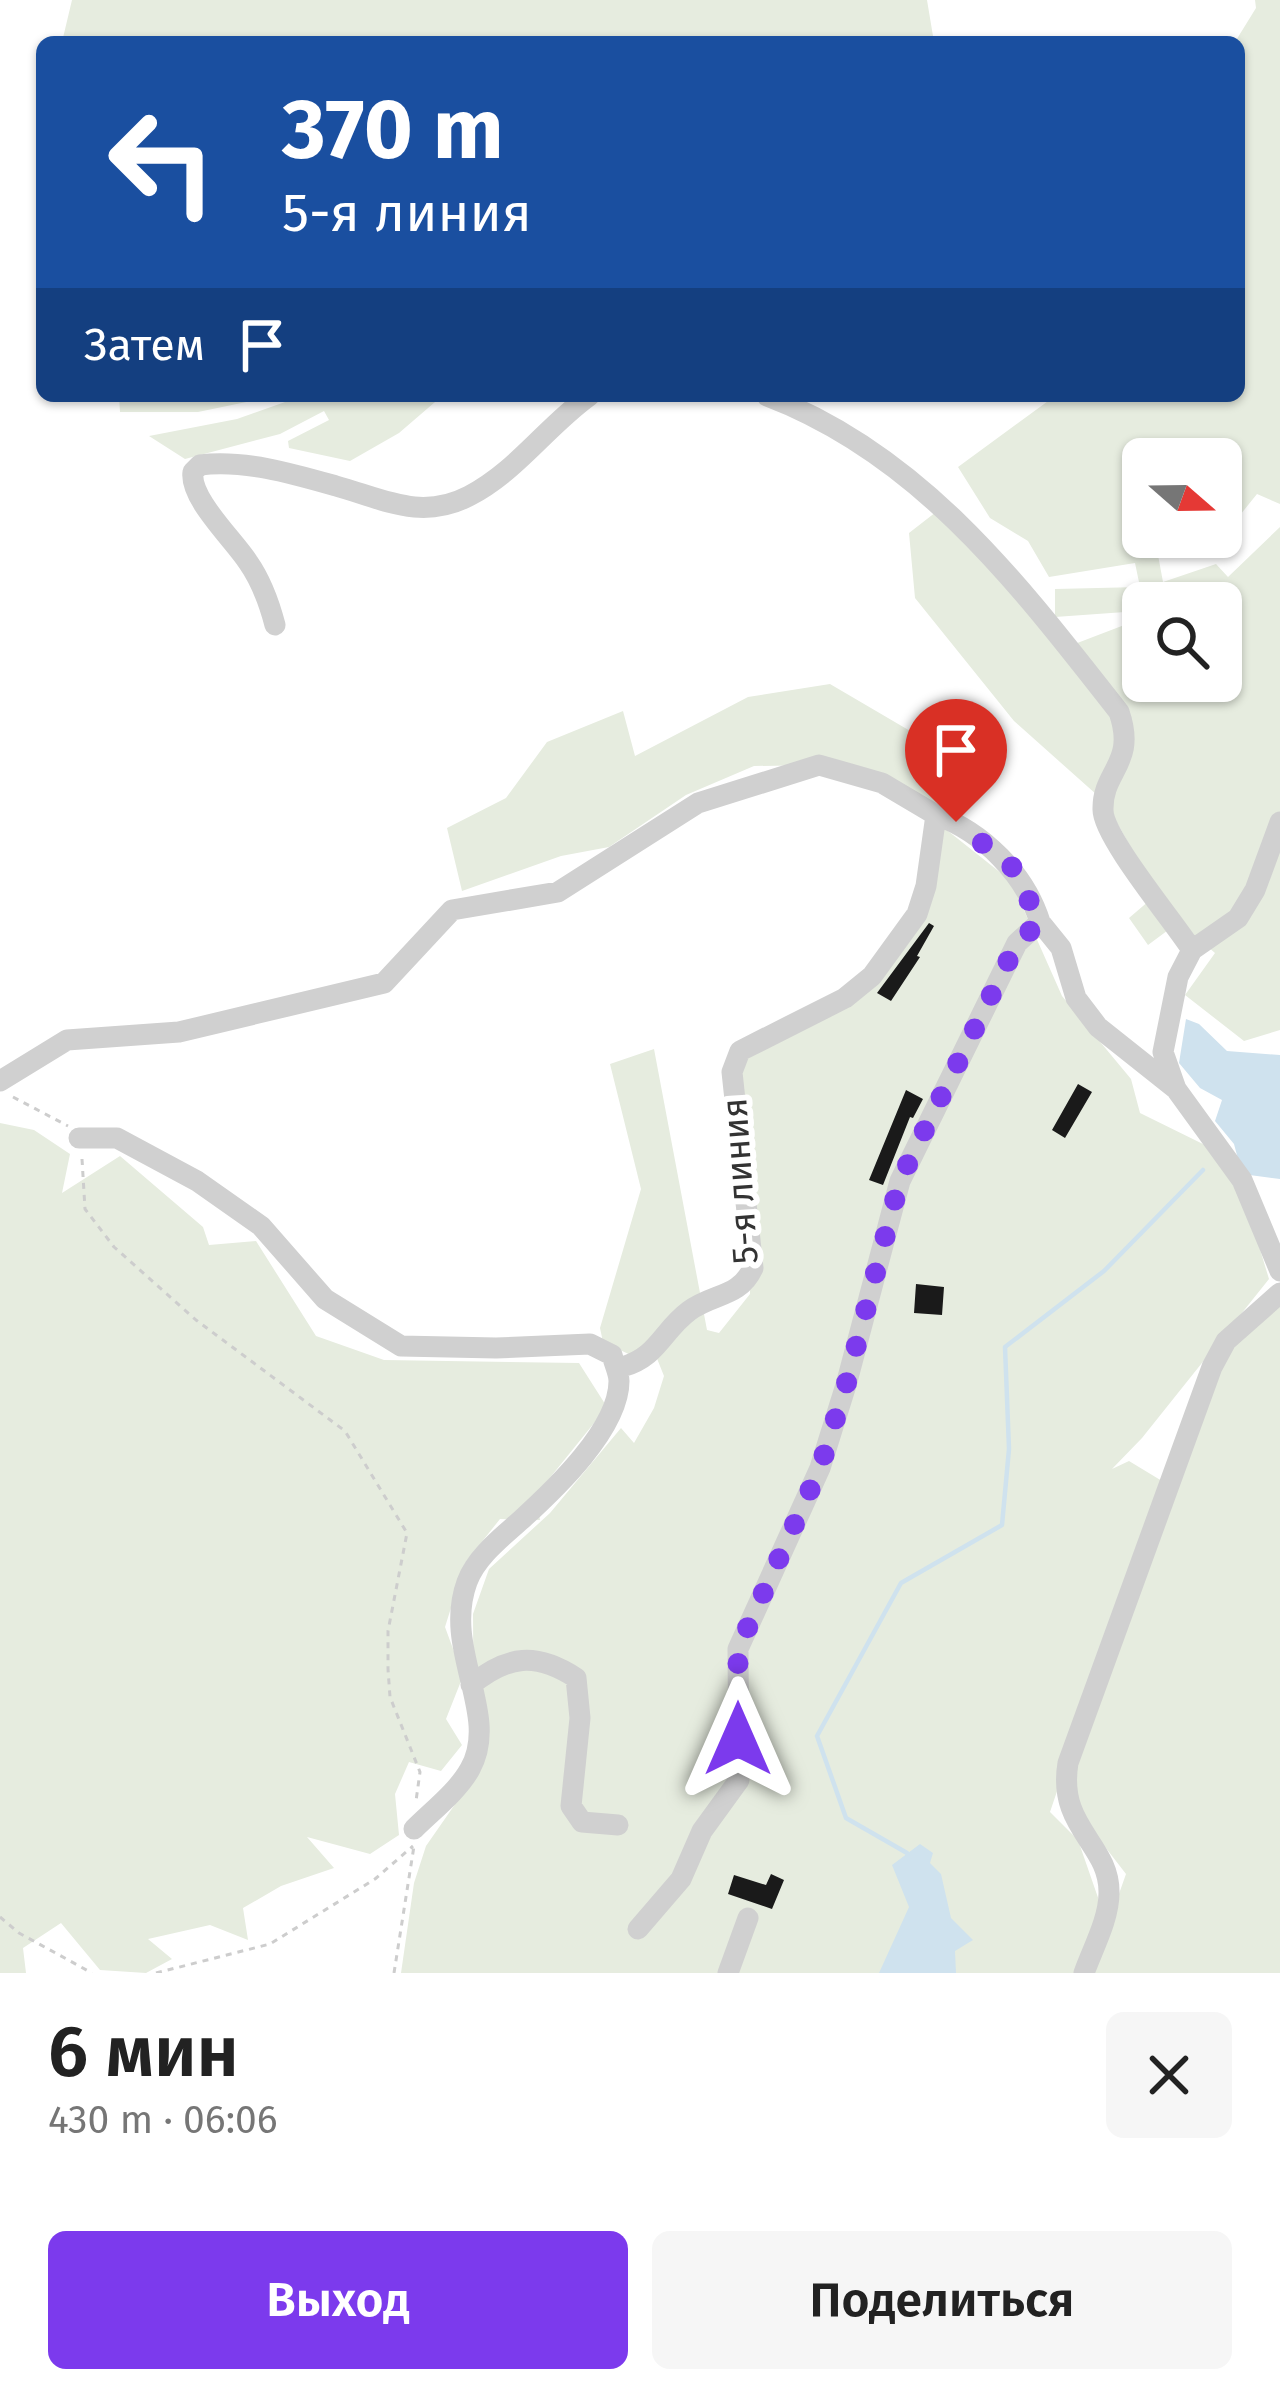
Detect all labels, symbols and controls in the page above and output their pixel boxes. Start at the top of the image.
text: 370 m [282,79,504,180]
icon: left [84,84,240,240]
text: 5-я линия [282,181,532,245]
icon: arrive [229,312,295,378]
text: Затем [84,318,205,372]
north arrow [1122,438,1242,558]
map controls [1122,438,1242,702]
button: search [1122,582,1242,702]
pin [905,699,1007,822]
icon: arrive [923,717,989,783]
street label: 5-я линия [712,1096,768,1266]
position arrow [675,1676,801,1802]
text: 6 мин [48,2009,239,2095]
button: close [1106,2012,1232,2138]
text: 430 m · 06:06 [48,2097,278,2143]
button: Выход [48,2231,628,2369]
button: Поделиться [652,2231,1232,2369]

